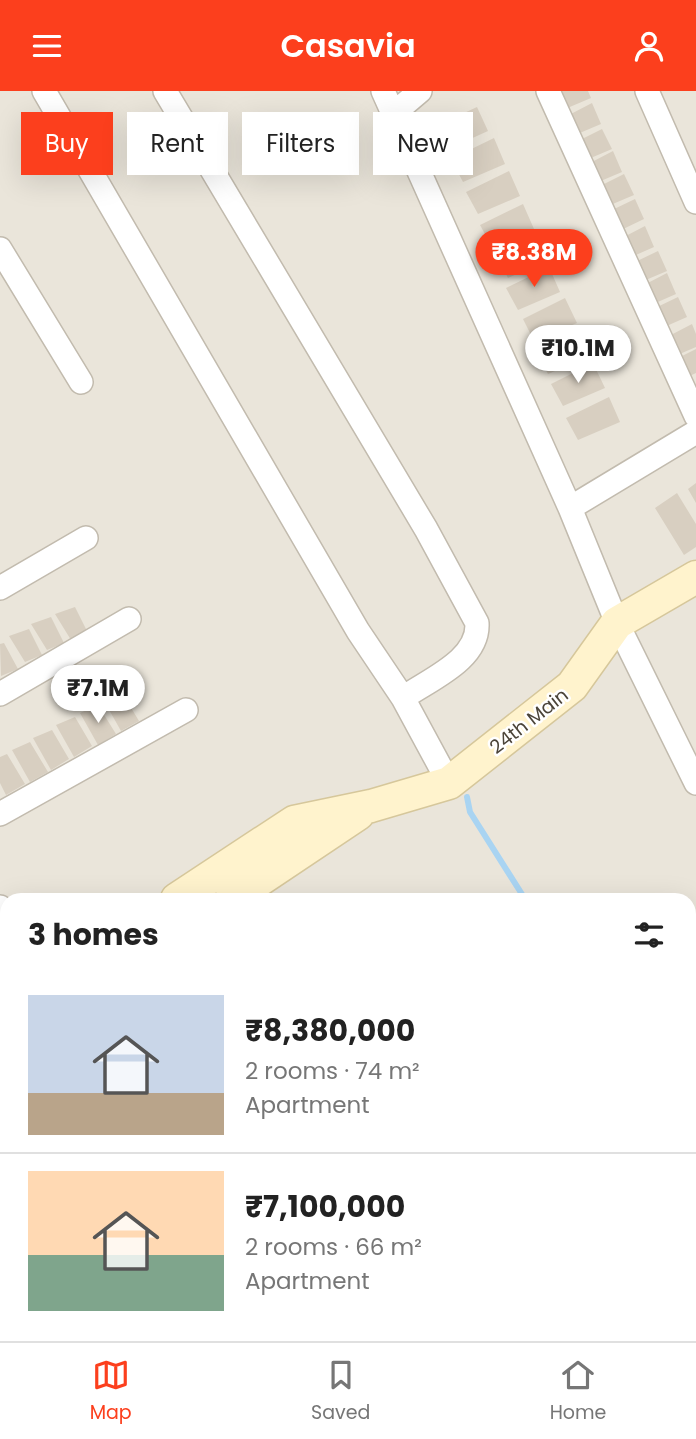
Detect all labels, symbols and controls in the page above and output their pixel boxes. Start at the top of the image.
text: Casavia [280,23,416,68]
icon: menu [28,27,66,65]
icon: person [630,27,668,65]
chip: Buy [21,112,113,175]
chip: Rent [127,112,228,175]
chip: Filters [242,112,359,175]
chip: New [373,112,473,175]
pin: ₹8.38M [477,229,591,289]
text: ₹8.38M [491,236,577,268]
pin: ₹10.1M [521,325,635,385]
text: ₹10.1M [541,332,615,364]
pin: ₹7.1M [49,665,147,725]
text: ₹7.1M [67,672,129,704]
street label: 24th Main [484,682,574,760]
text: 3 homes [28,913,159,956]
icon: filters [630,916,668,954]
text: ₹8,380,000 [245,1009,415,1052]
icon: home [84,1023,168,1107]
text: 2 rooms · 74 m² [245,1055,420,1087]
text: Apartment [245,1089,370,1121]
text: ₹7,100,000 [245,1185,405,1228]
icon: home [84,1199,168,1283]
text: 2 rooms · 66 m² [245,1231,422,1263]
text: Apartment [245,1265,370,1297]
tab: Map [90,1356,132,1427]
tab: Saved [311,1356,370,1427]
tab: Home [550,1356,606,1427]

